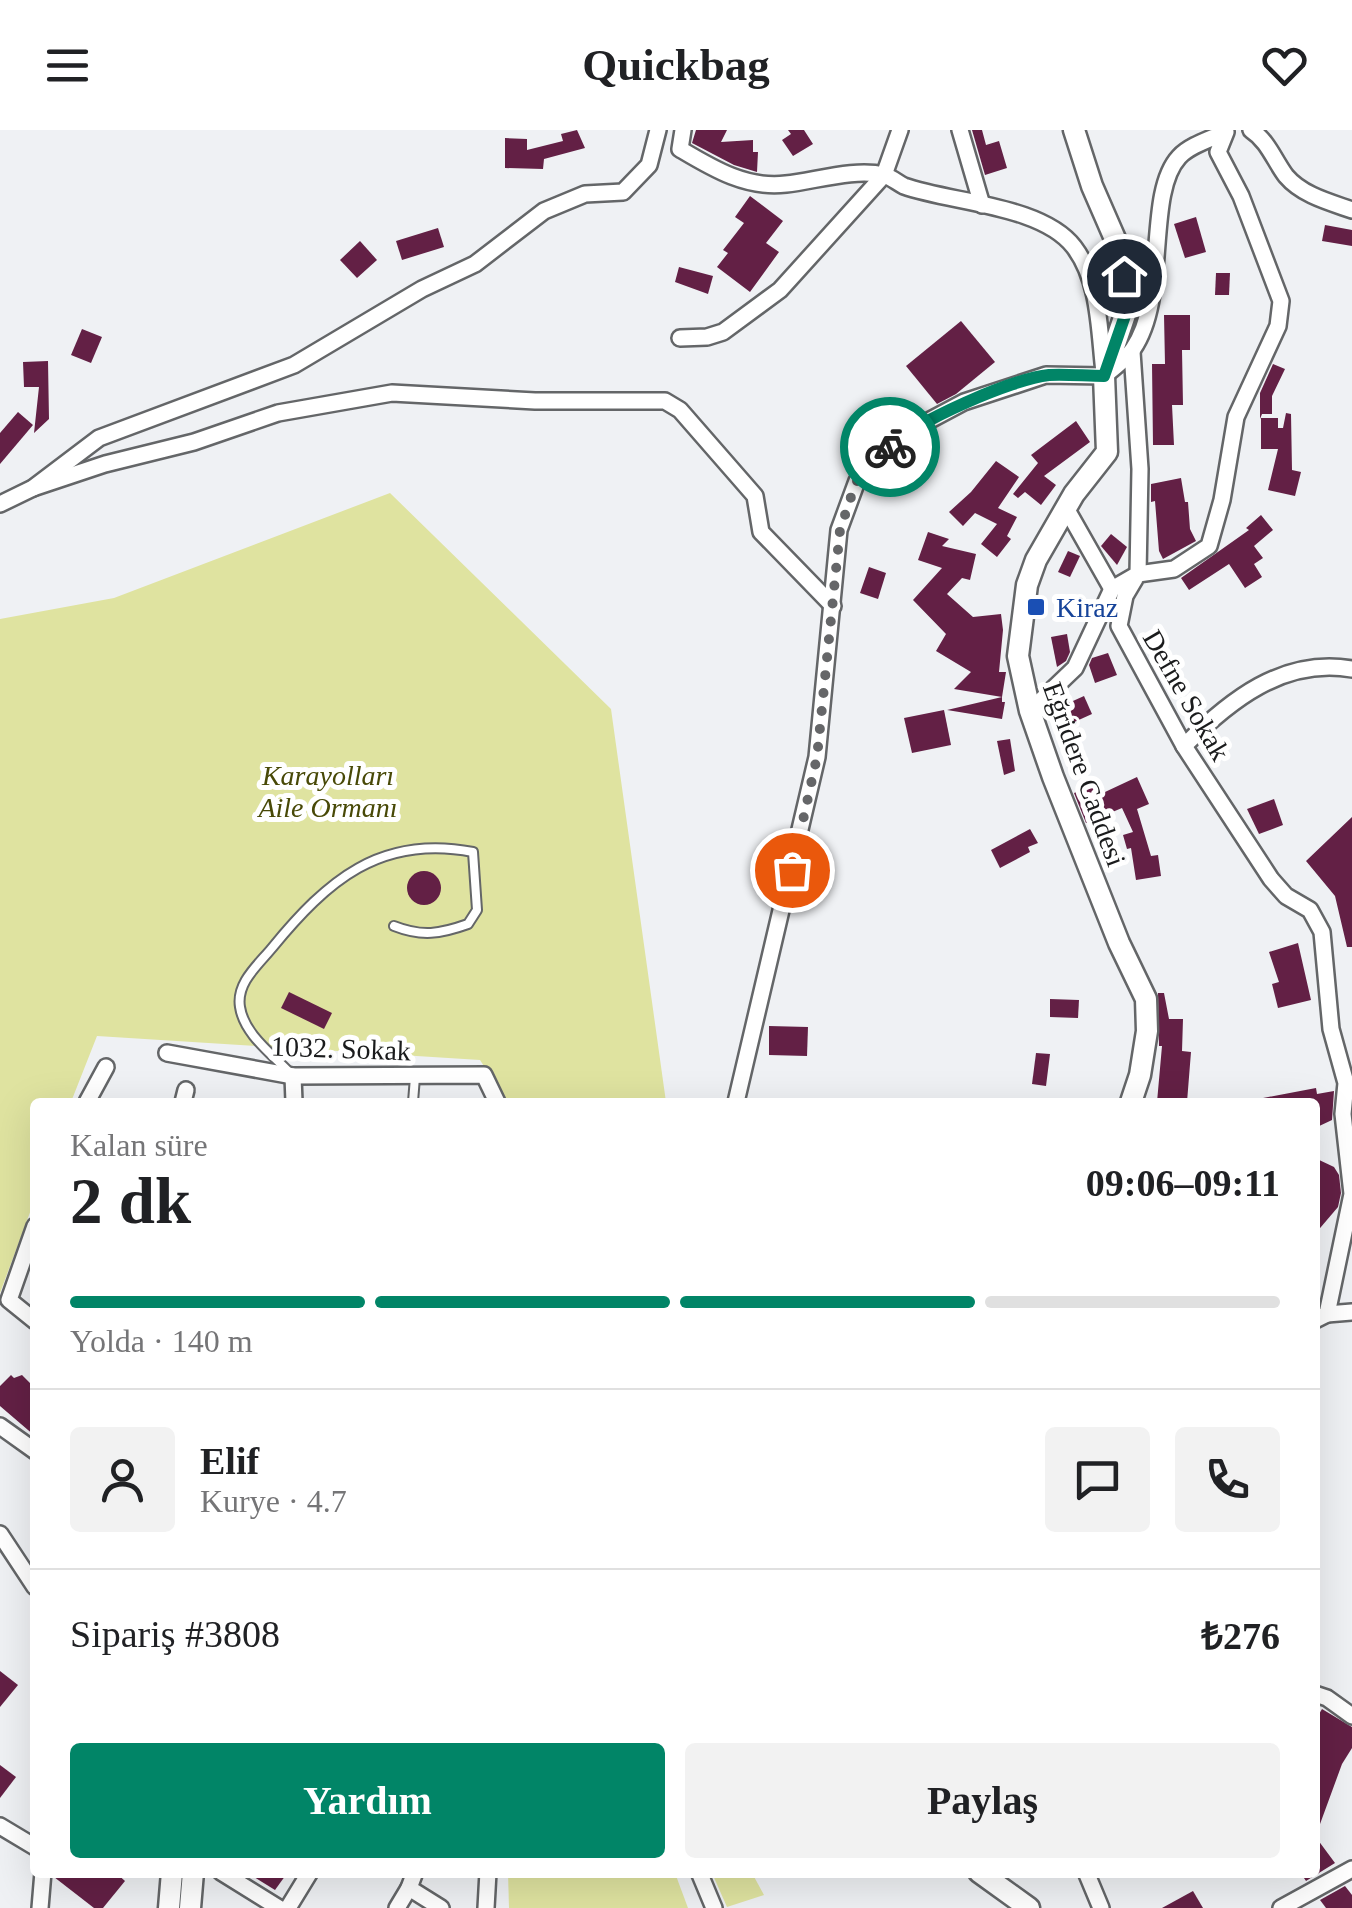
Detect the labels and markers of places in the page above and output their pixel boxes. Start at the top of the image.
pin [1082,234,1167,319]
place label: Kiraz [1056,592,1118,623]
marker: Kiraz [1025,596,1047,618]
pin [750,828,835,913]

